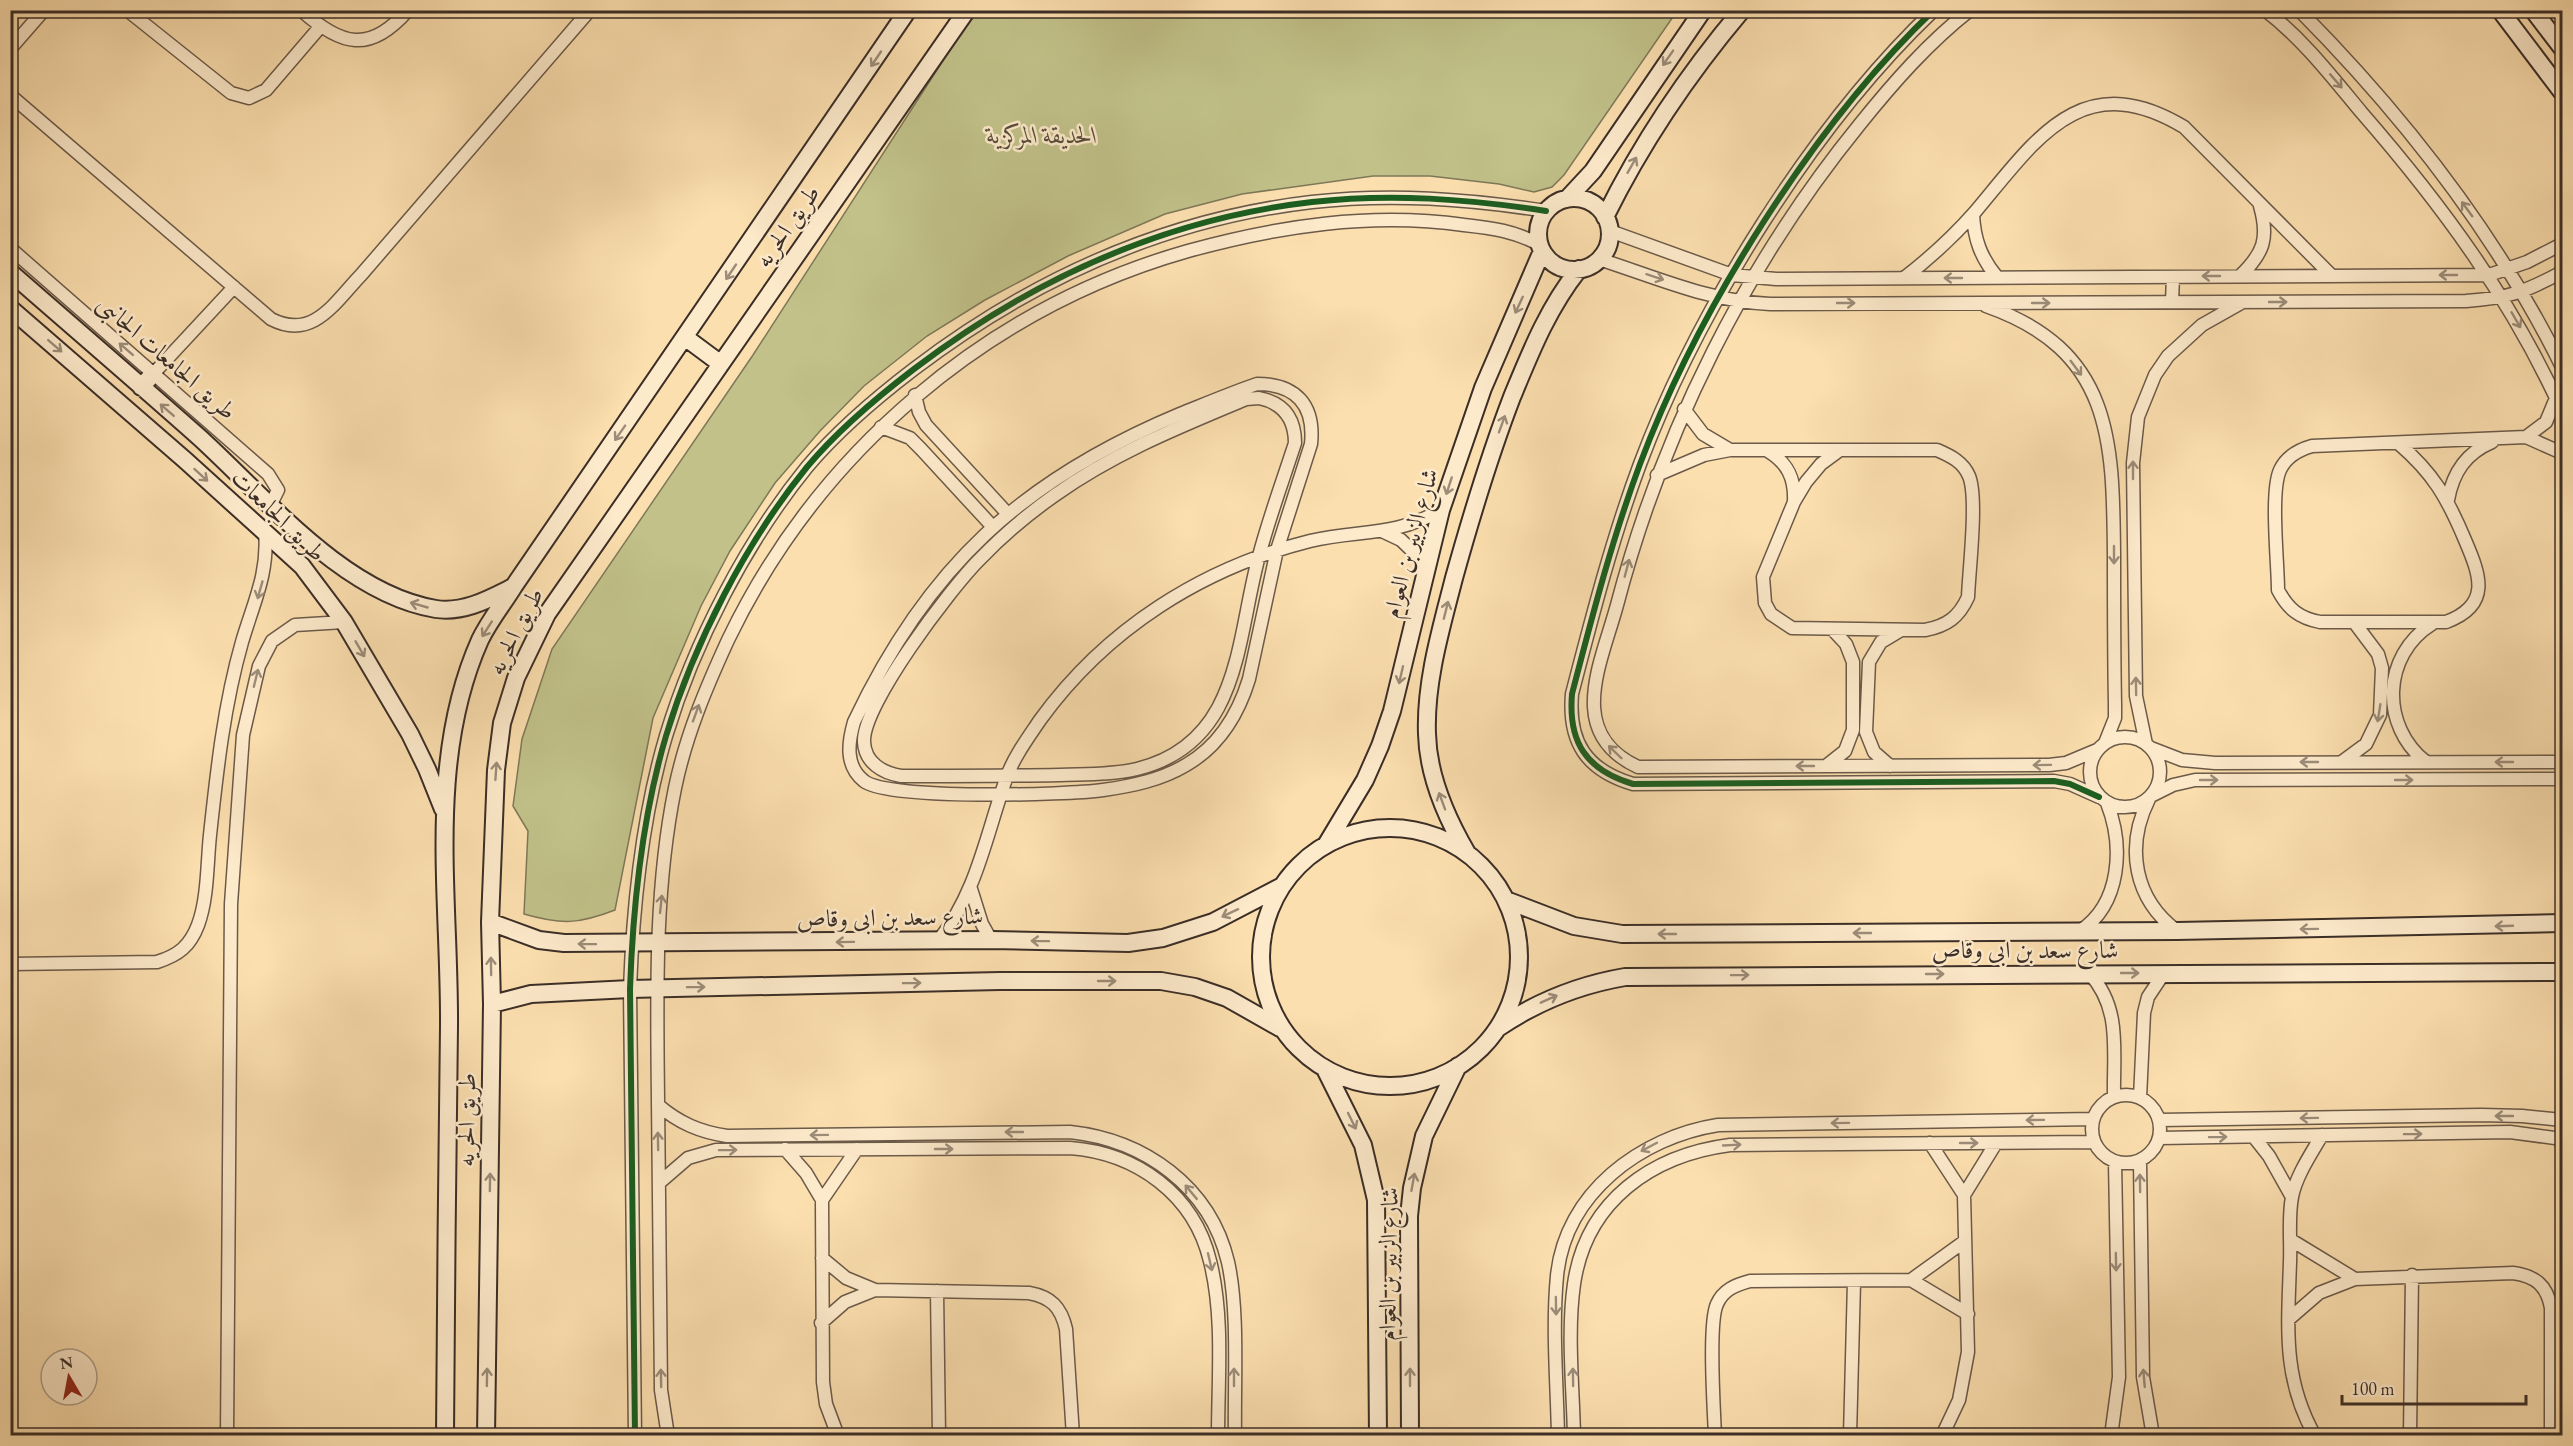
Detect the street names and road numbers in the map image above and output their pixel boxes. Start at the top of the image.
street label: طريق الحريه [747,179,827,273]
street label: طريق الجامعات الجانبى [89,288,243,429]
street label: طريق الجامعات [225,462,333,568]
street label: شارع الزبير بن العوام [1375,465,1451,623]
street label: طريق الحريه [480,582,550,680]
street label: شارع سعد بن ابى وقاص [796,900,984,939]
street label: شارع سعد بن ابى وقاص [1932,934,2118,970]
street label: طريق الحريه [450,1073,482,1167]
street label: شارع الزبير بن العوام [1371,1187,1411,1341]

